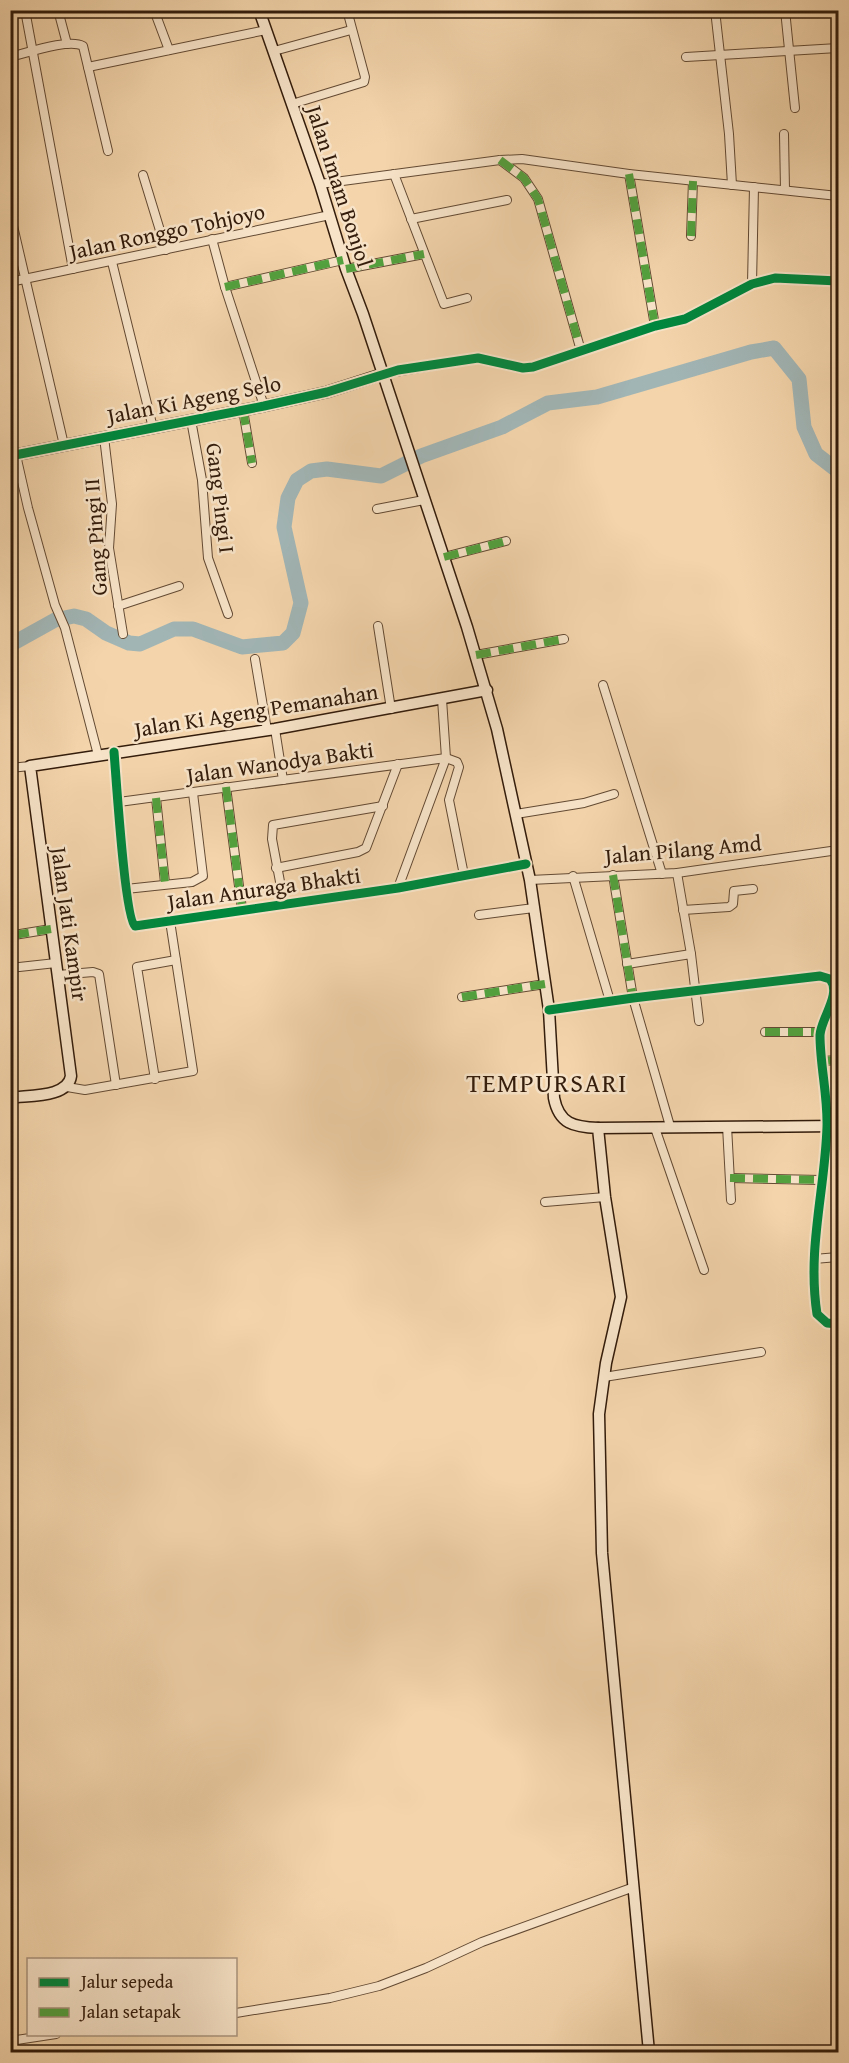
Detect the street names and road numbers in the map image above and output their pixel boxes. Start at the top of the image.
street label: Jalan Imam Bonjol [298,98,381,271]
street label: Jalan Ronggo Tohjoyo [63,195,268,268]
street label: Jalan Ki Ageng Selo [101,366,284,432]
street label: Gang Pingi I [198,441,244,555]
street label: Gang Pingi II [75,477,115,597]
street label: Jalan Ki Ageng Pemanahan [129,675,381,746]
street label: Jalan Wanodya Bakti [181,733,376,791]
street label: Jalan Pilang Amd [600,826,763,872]
street label: Jalan Jati Kampir [43,842,97,1003]
street label: Jalan Anuraga Bhakti [163,859,363,918]

